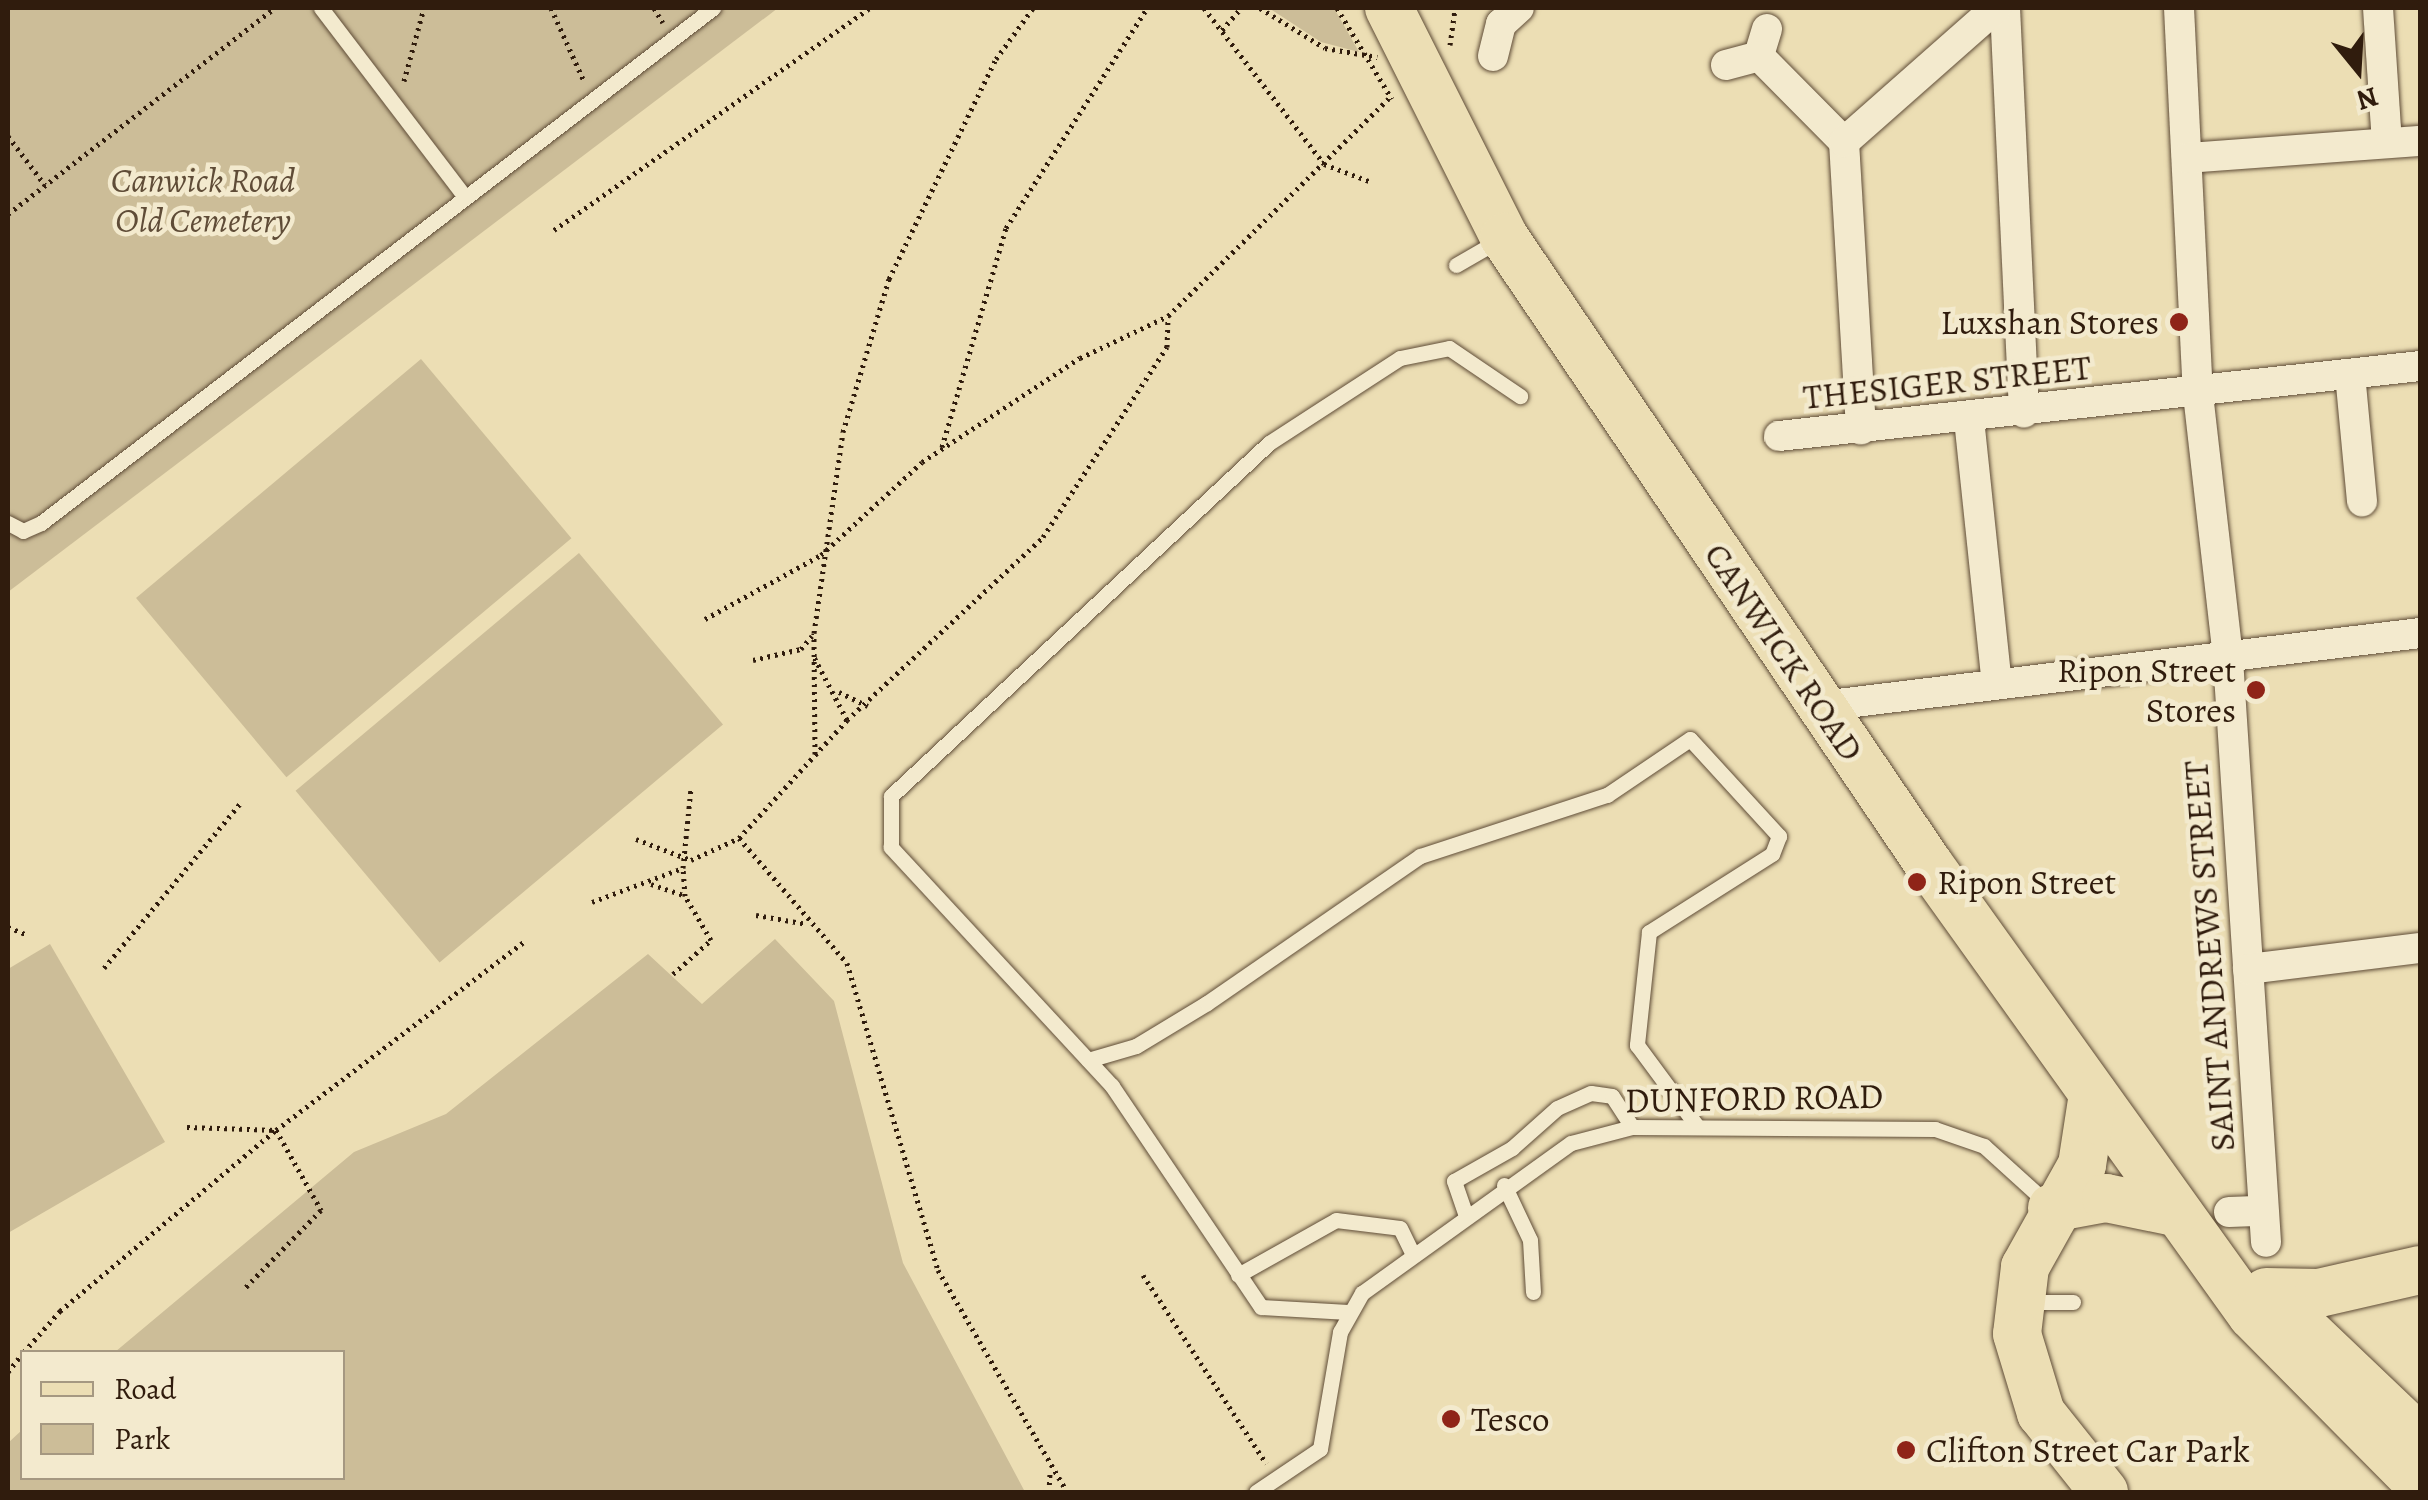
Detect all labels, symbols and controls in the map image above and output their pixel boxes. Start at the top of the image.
north arrow [2308,20,2408,120]
text: N [2352,77,2383,120]
park label: Canwick Road Old Cemetery [111,159,295,241]
place label: Luxshan Stores [1940,301,2159,343]
marker: Luxshan Stores [2168,311,2190,333]
street label: THESIGER STREET [1801,346,2093,418]
street label: CANWICK ROAD [1696,535,1872,769]
place label: Ripon Street Stores [2057,649,2236,731]
marker: Ripon Street Stores [2245,679,2267,701]
street label: SAINT ANDREWS STREET [2174,759,2244,1153]
place label: Ripon Street [1937,861,2116,903]
marker: Ripon Street [1906,871,1928,893]
street label: DUNFORD ROAD [1625,1075,1883,1121]
legend [20,1350,345,1480]
text: Road [114,1369,176,1409]
place label: Tesco [1471,1398,1550,1440]
marker: Tesco [1440,1408,1462,1430]
text: Park [114,1419,170,1459]
place label: Clifton Street Car Park [1926,1429,2250,1471]
marker: Clifton Street Car Park [1895,1439,1917,1461]

